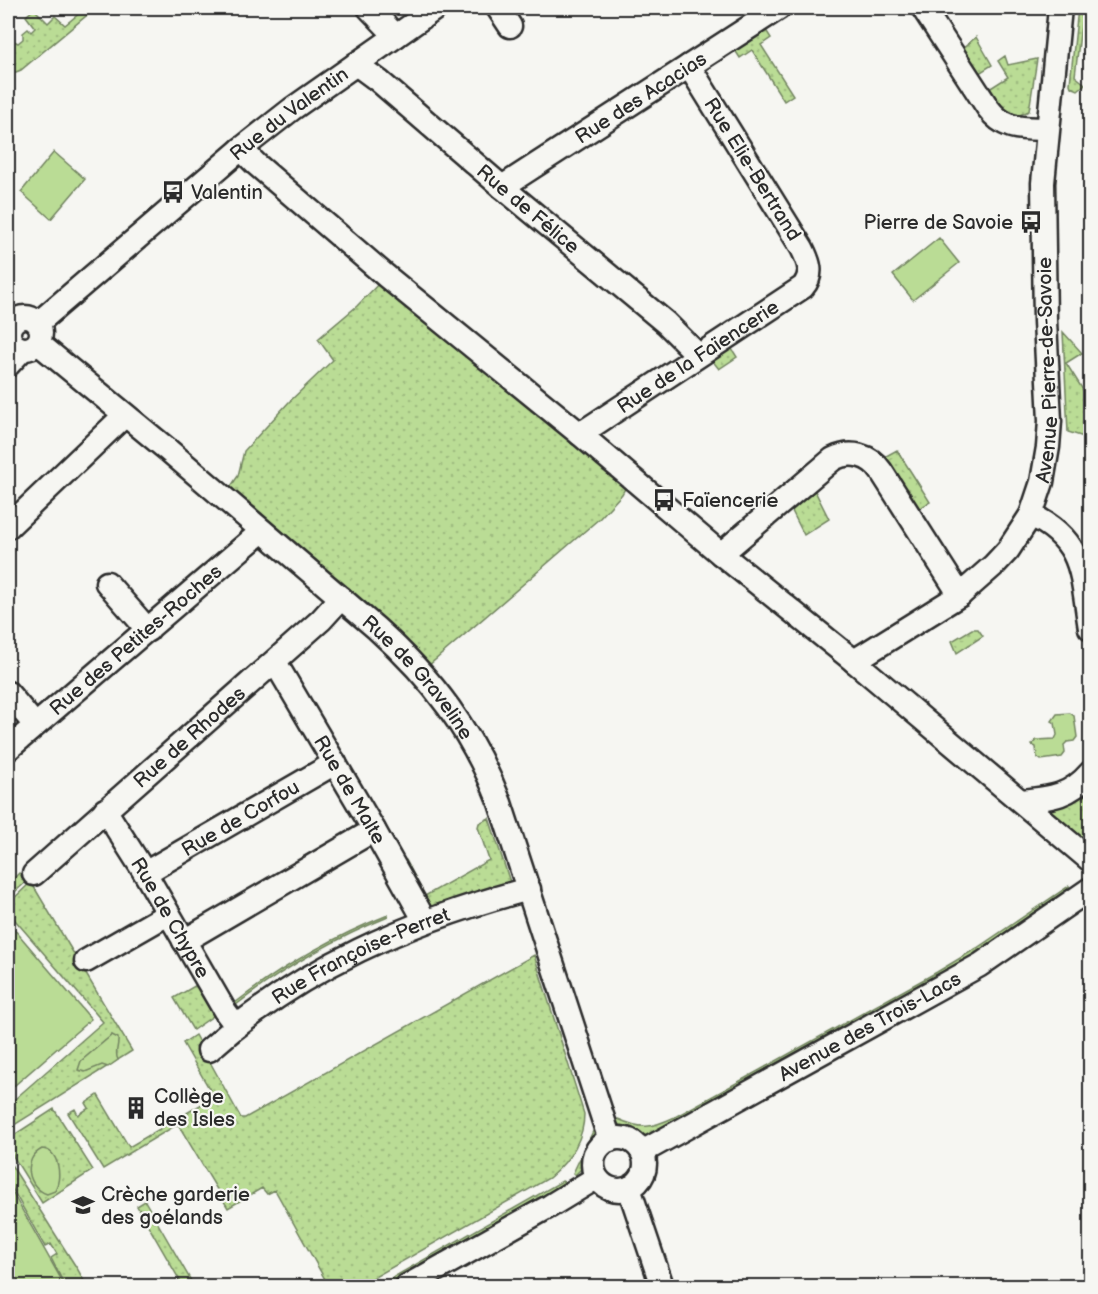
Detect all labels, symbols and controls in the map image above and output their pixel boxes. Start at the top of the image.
street label: Rue des Acacias [571,47,711,150]
street label: Rue du Valentin [225,62,353,166]
street label: Rue Elie-Bertrand [698,94,806,245]
street label: Rue de Félice [471,160,584,259]
bus stop icon: Valentin [160,179,186,205]
place label: Valentin [191,181,263,205]
bus stop icon: Pierre de Savoie [1018,209,1044,235]
place label: Pierre de Savoie [864,211,1013,235]
street label: Avenue Pierre-de-Savoie [1031,257,1063,485]
street label: Rue de la Faïencerie [613,295,784,419]
bus stop icon: Faïencerie [651,487,677,513]
place label: Faïencerie [682,489,778,513]
street label: Rue des Petites-Roches [45,560,227,721]
street label: Rue de Graveline [357,610,478,744]
street label: Rue de Rhodes [129,682,251,793]
street label: Rue de Malte [308,731,390,849]
street label: Rue de Corfou [178,775,304,862]
street label: Rue de Chypre [125,853,214,983]
street label: Rue Françoise-Perret [268,903,453,1010]
street label: Avenue des Trois-Lacs [775,967,965,1087]
place label: Collège des Isles [154,1085,235,1132]
building icon: Collège des Isles [123,1095,149,1121]
place label: Crèche garderie des goélands [101,1183,250,1230]
school or university icon: Crèche garderie des goélands [70,1192,96,1218]

